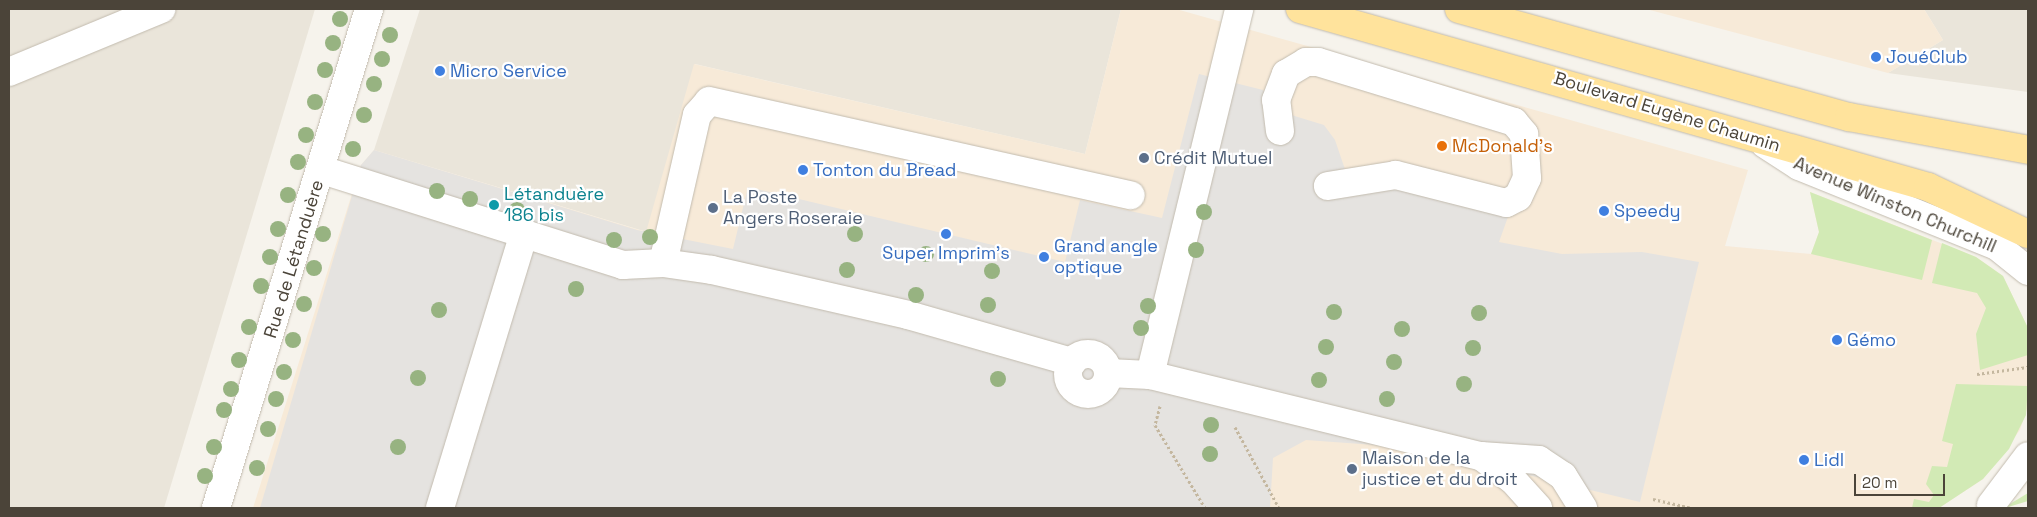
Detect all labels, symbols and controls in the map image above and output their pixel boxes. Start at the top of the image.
place label: JouéClub [1886,46,1968,68]
marker: JouéClub [1870,51,1882,63]
place label: Micro Service [450,60,567,82]
marker: Micro Service [434,65,446,77]
street label: Boulevard Eugène Chaumin [1551,67,1783,157]
place label: McDonald's [1452,135,1553,157]
marker: McDonald's [1436,140,1448,152]
place label: Crédit Mutuel [1154,147,1273,169]
marker: Crédit Mutuel [1138,152,1150,164]
street label: Avenue Winston Churchill [1790,152,2000,258]
place label: Tonton du Bread [813,159,956,181]
marker: Tonton du Bread [797,164,809,176]
street label: Rue de Létanduère [260,177,328,341]
place label: Létanduère 186 bis [504,184,604,226]
place label: La Poste Angers Roseraie [723,187,863,230]
marker: Létanduère 186 bis [488,199,500,211]
place label: Speedy [1614,200,1681,222]
marker: La Poste Angers Roseraie [707,202,719,214]
marker: Speedy [1598,205,1610,217]
marker: Super Imprim's [940,228,952,240]
place label: Grand angle optique [1054,236,1158,278]
place label: Super Imprim's [882,242,1010,264]
marker: Grand angle optique [1038,251,1050,263]
place label: Gémo [1847,329,1896,351]
marker: Gémo [1831,334,1843,346]
place label: Maison de la justice et du droit [1362,448,1518,490]
place label: Lidl [1814,449,1844,471]
marker: Lidl [1798,454,1810,466]
marker: Maison de la justice et du droit [1346,463,1358,475]
scale bar [1857,464,1948,496]
text: 20 m [1862,473,1897,492]

